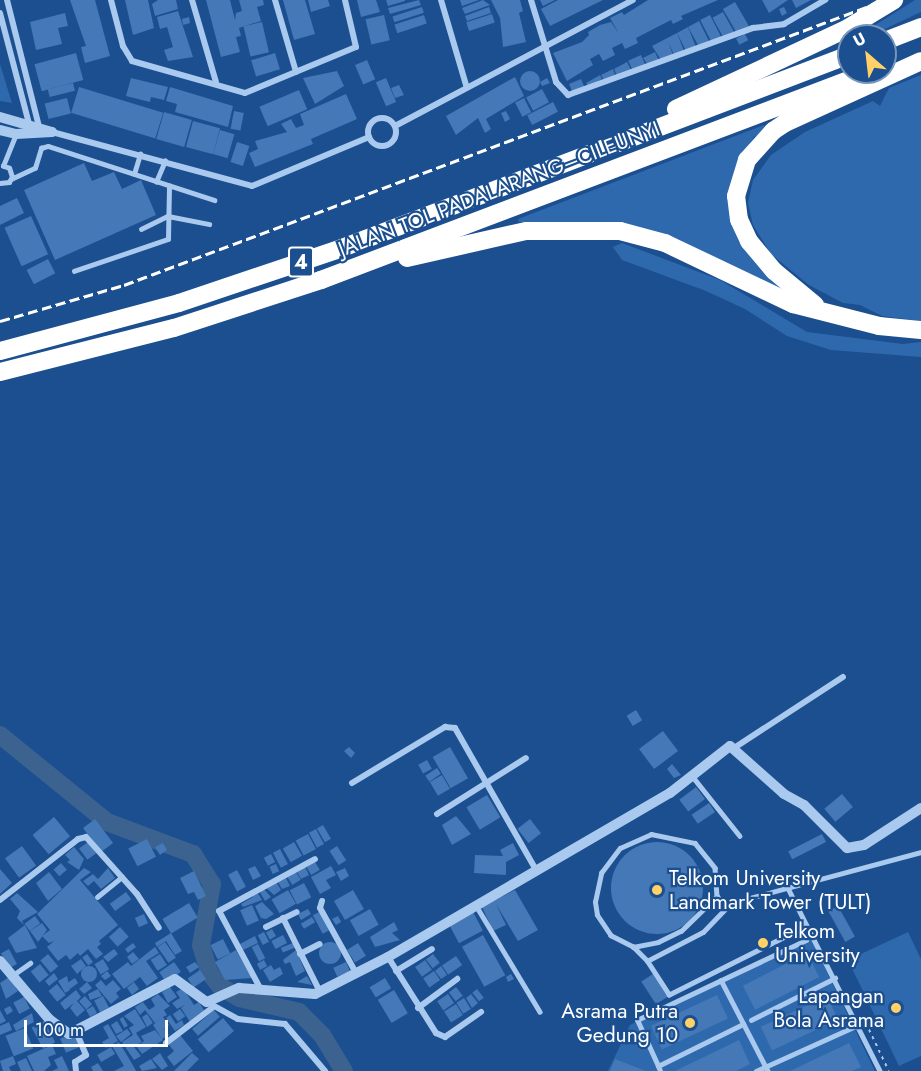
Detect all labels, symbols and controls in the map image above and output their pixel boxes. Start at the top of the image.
north arrow [837,24,897,84]
text: U [849,27,870,52]
street label: JALAN TOL PADALARANG–CILEUNYI [335,116,663,262]
road number: 4 [288,245,314,279]
place label: Telkom University Landmark Tower (TULT) [669,865,872,915]
marker: Telkom University Landmark Tower (TULT) [650,883,664,897]
place label: Telkom University [775,918,860,968]
marker: Telkom University [756,936,770,950]
place label: Lapangan Bola Asrama [773,983,884,1033]
place label: Asrama Putra Gedung 10 [561,998,678,1048]
marker: Lapangan Bola Asrama [889,1001,903,1015]
scale bar [27,1008,171,1046]
marker: Asrama Putra Gedung 10 [683,1016,697,1030]
text: 100 m [35,1017,84,1043]

